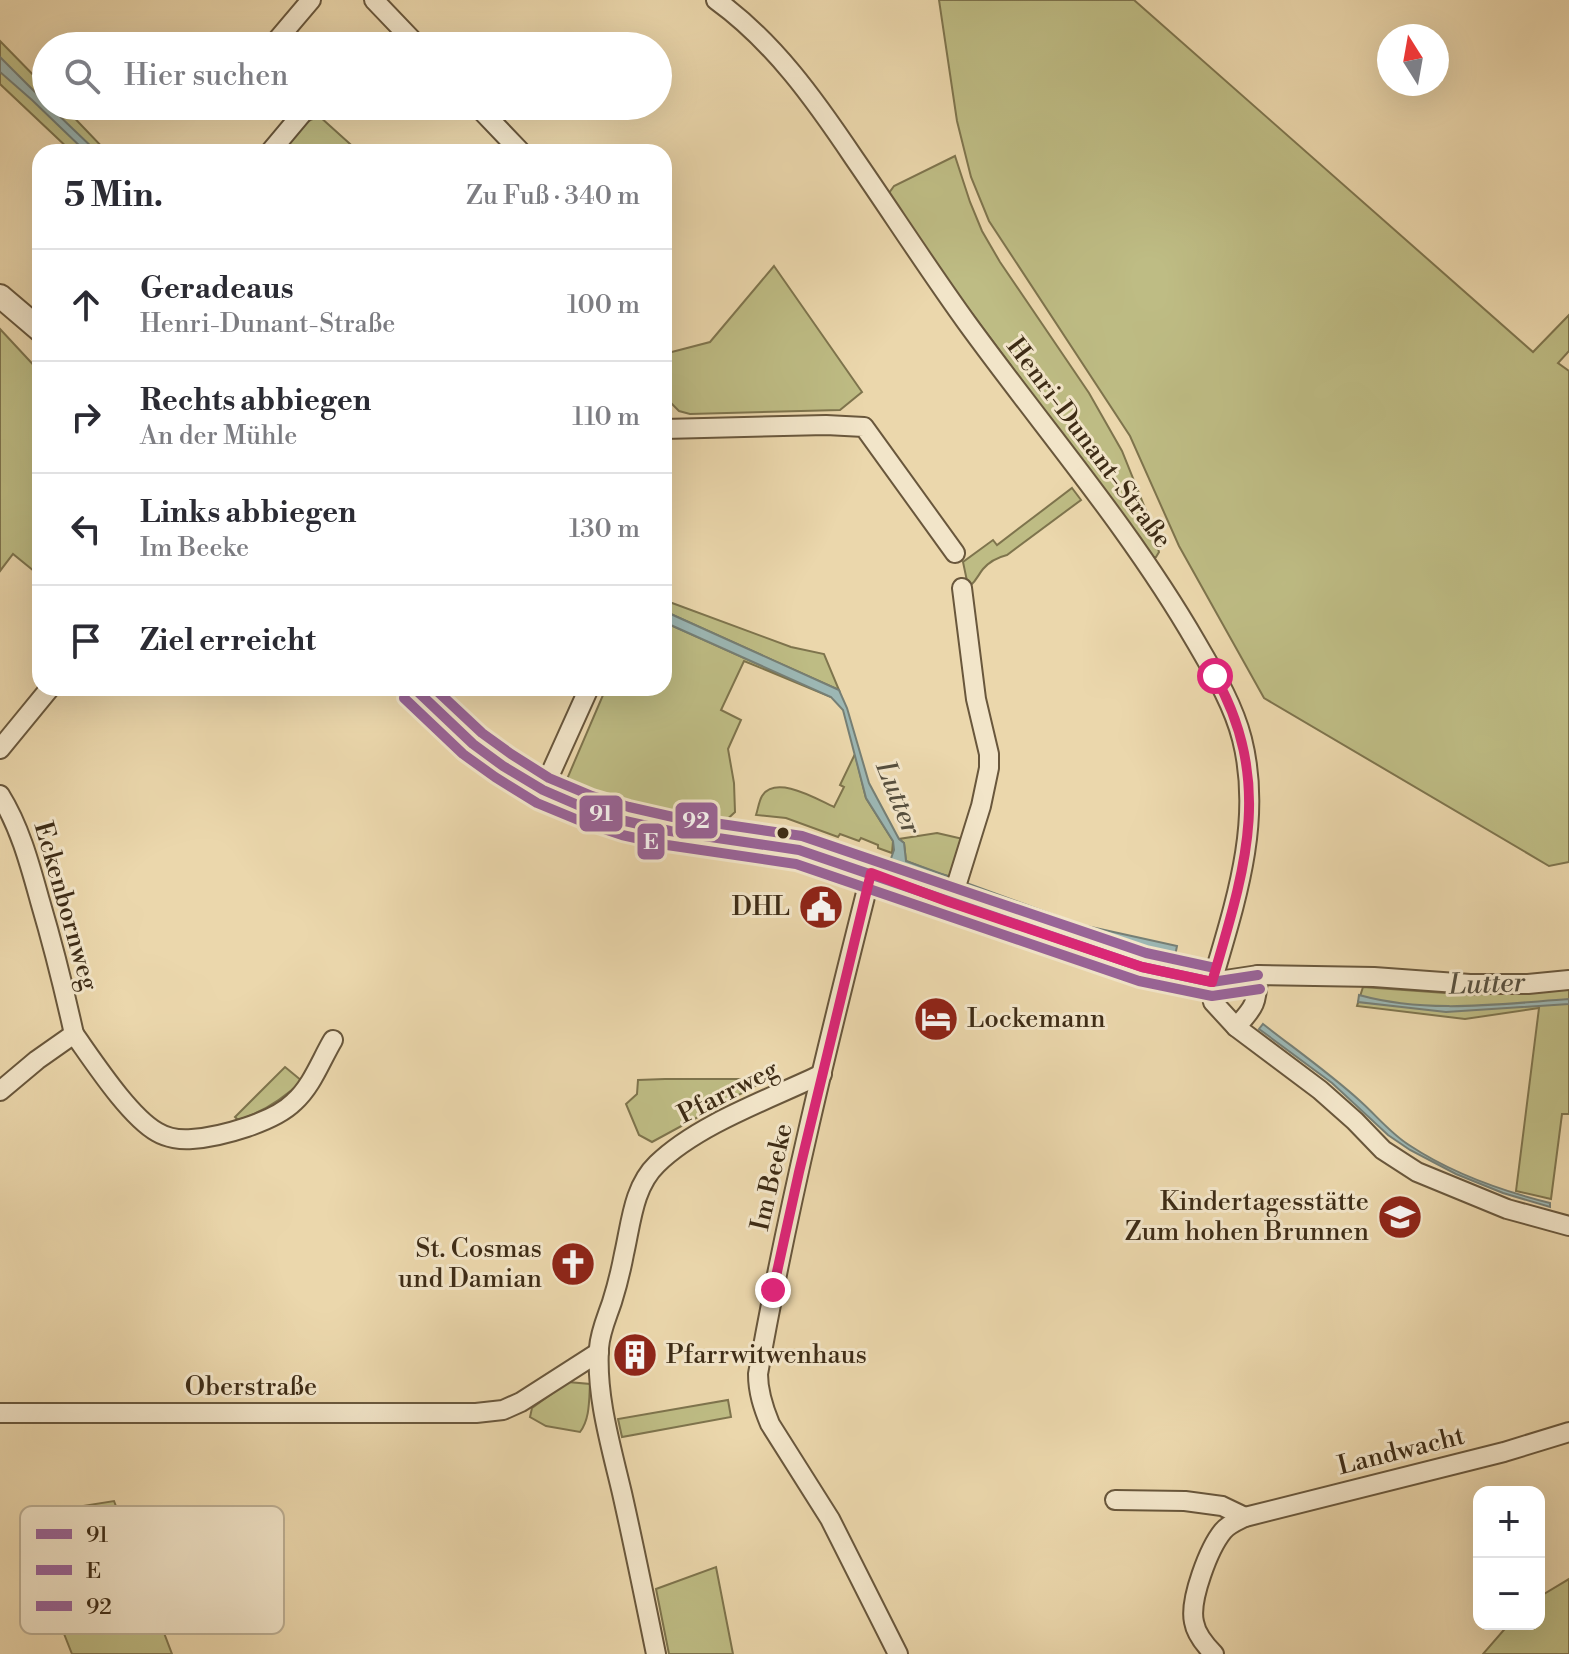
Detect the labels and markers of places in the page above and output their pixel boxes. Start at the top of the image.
unlabelled marker [775,825,791,841]
public building icon: DHL [797,883,845,931]
place label: DHL [732,891,790,923]
hotel icon: Lockemann [912,995,960,1043]
place label: Lockemann [967,1003,1105,1035]
place label: Kindertagesstätte Zum hohen Brunnen [1125,1186,1369,1248]
school or university icon: Kindertagesstätte Zum hohen Brunnen [1376,1193,1424,1241]
place label: St. Cosmas und Damian [398,1233,542,1295]
church icon: St. Cosmas und Damian [549,1240,597,1288]
building icon: Pfarrwitwenhaus [611,1331,659,1379]
place label: Pfarrwitwenhaus [666,1339,867,1371]

